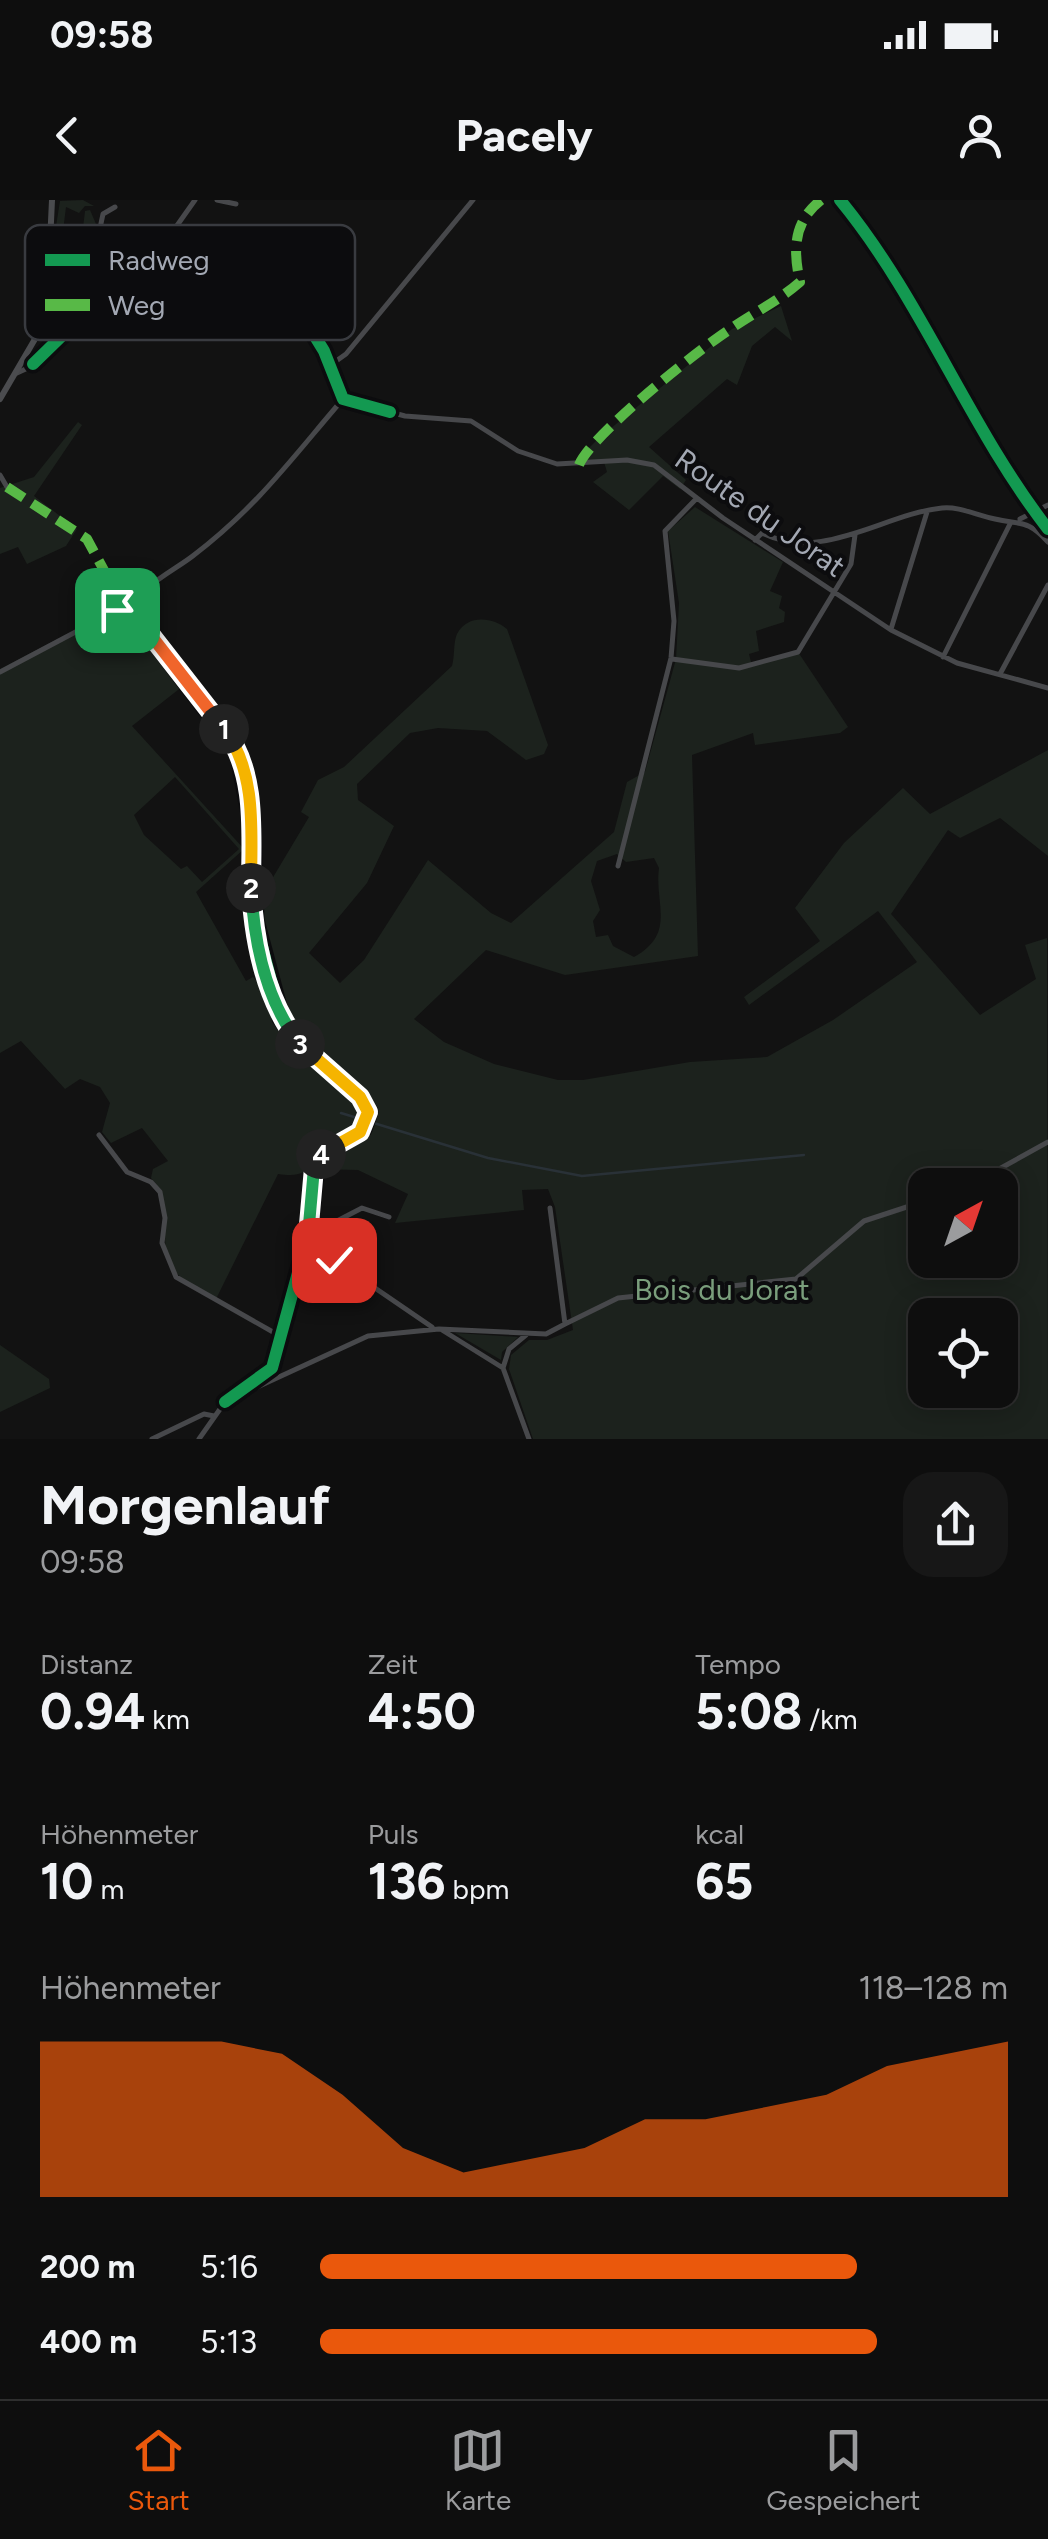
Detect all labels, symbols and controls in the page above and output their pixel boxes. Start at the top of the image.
text: 09:58 [50,12,153,58]
icon: back [40,108,95,163]
text: Pacely [455,108,593,162]
icon: person [953,108,1008,163]
legend [25,225,355,340]
text: Radweg [108,243,210,277]
text: Weg [108,288,165,322]
street label: Route du Jorat [668,440,853,585]
pin [75,568,160,653]
icon: arrive [90,583,145,638]
pin: 1 [199,704,249,754]
text: 1 [218,712,230,746]
pin: 2 [226,863,276,913]
text: 2 [243,871,259,905]
pin: 3 [275,1019,325,1069]
text: 3 [292,1027,308,1061]
pin: 4 [296,1129,346,1179]
text: 4 [312,1137,330,1171]
north arrow [908,1168,1018,1278]
map controls [908,1168,1018,1408]
pin [292,1218,377,1303]
icon: check [307,1233,362,1288]
park label: Bois du Jorat [634,1271,810,1308]
button: locate [908,1298,1018,1408]
text: Morgenlauf [40,1472,330,1538]
button: share [903,1472,1008,1577]
text: 09:58 [40,1543,125,1581]
text: Distanz [40,1647,133,1681]
text: Zeit [368,1647,418,1681]
text: Tempo [695,1647,781,1681]
text: 0.94 [40,1681,145,1742]
text: 4:50 [368,1681,476,1742]
text: 5:08 [695,1681,802,1742]
text: km [145,1702,190,1736]
text: /km [802,1702,858,1736]
text: Höhenmeter [40,1817,198,1851]
text: Puls [368,1817,419,1851]
text: kcal [695,1817,744,1851]
text: 10 [40,1851,94,1912]
text: 136 [368,1851,446,1912]
text: 65 [695,1851,753,1912]
text: m [94,1872,124,1906]
text: bpm [446,1872,509,1906]
text: Höhenmeter [40,1969,221,2007]
text: 118–128 m [858,1969,1008,2007]
text: 200 m [40,2248,136,2286]
text: 5:16 [200,2248,258,2286]
text: 400 m [40,2323,137,2361]
text: 5:13 [200,2323,257,2361]
tab: Start [128,2423,190,2517]
tab: Karte [445,2423,511,2517]
tab: Gespeichert [766,2423,920,2517]

